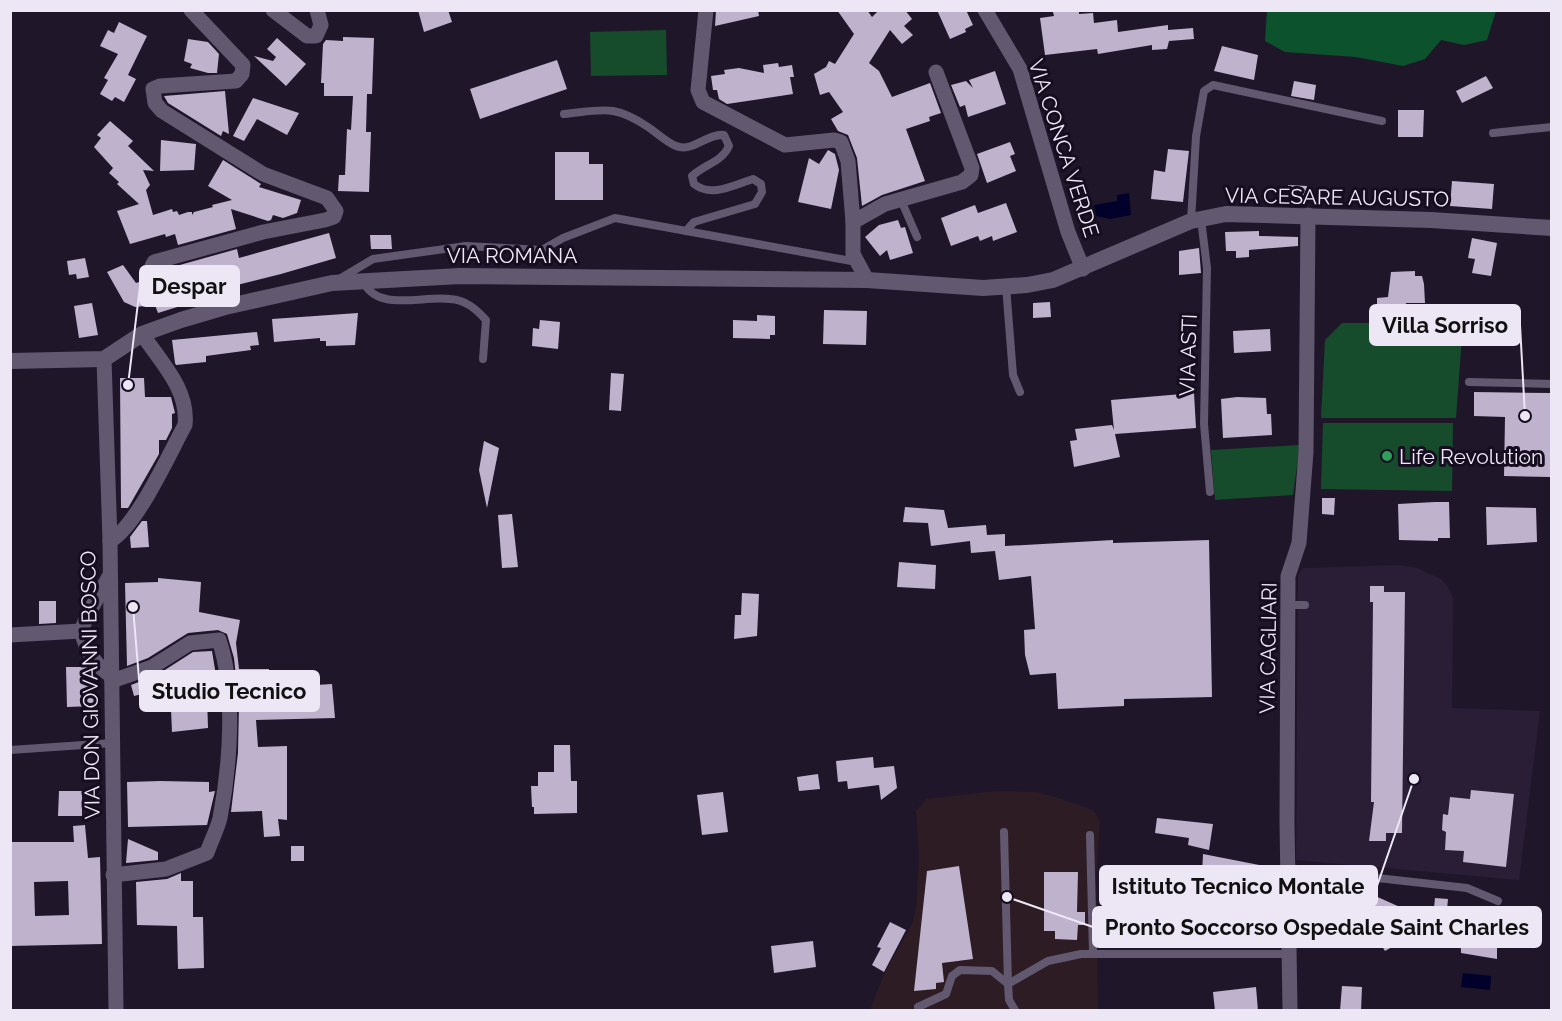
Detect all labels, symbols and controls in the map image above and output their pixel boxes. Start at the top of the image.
street label: VIA CONCA VERDE [1023,56,1105,240]
street label: VIA CESARE AUGUSTO [1225,183,1449,211]
street label: VIA ROMANA [447,243,577,268]
callout: Despar [140,266,239,306]
text: Despar [152,273,227,299]
callout: Villa Sorriso [1370,305,1520,345]
text: Villa Sorriso [1382,312,1508,338]
street label: VIA ASTI [1174,313,1202,397]
place label: Life Revolution [1399,444,1543,469]
marker: Life Revolution [1380,449,1394,463]
street label: VIA DON GIOVANNI BOSCO [75,550,105,820]
street label: VIA CAGLIARI [1254,582,1282,714]
callout: Studio Tecnico [140,671,319,711]
text: Studio Tecnico [152,678,306,704]
callout: Istituto Tecnico Montale [1100,866,1377,906]
text: Istituto Tecnico Montale [1112,873,1364,899]
callout: Pronto Soccorso Ospedale Saint Charles [1093,907,1541,947]
text: Pronto Soccorso Ospedale Saint Charles [1105,914,1529,940]

